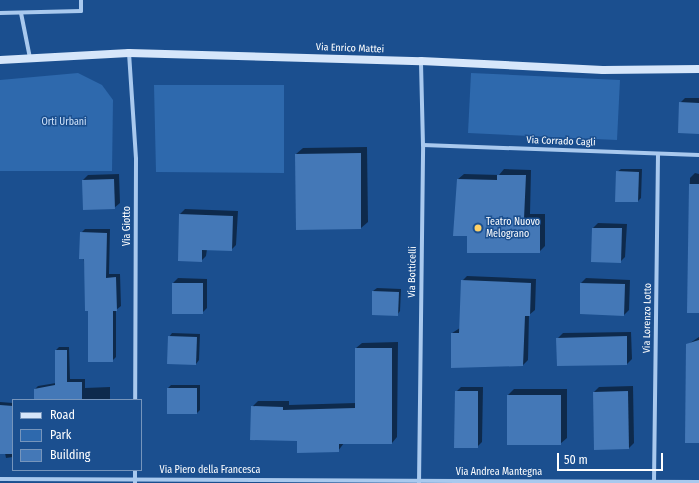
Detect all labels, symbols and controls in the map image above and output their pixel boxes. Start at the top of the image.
street label: Via Enrico Mattei [316,42,384,56]
park label: Orti Urbani [41,117,87,129]
street label: Via Corrado Cagli [526,135,596,149]
street label: Via Giotto [122,206,134,246]
place label: Teatro Nuovo Melograno [486,216,540,240]
marker: Teatro Nuovo Melograno [473,223,483,233]
street label: Via Botticelli [407,246,419,298]
street label: Via Lorenzo Lotto [641,283,655,353]
legend [12,399,142,471]
text: Road [50,408,75,422]
text: Park [50,428,71,442]
scale bar [559,445,665,471]
text: Building [50,448,90,462]
text: 50 m [564,453,588,467]
street label: Via Piero della Francesca [160,465,260,477]
street label: Via Andrea Mantegna [456,467,542,479]

